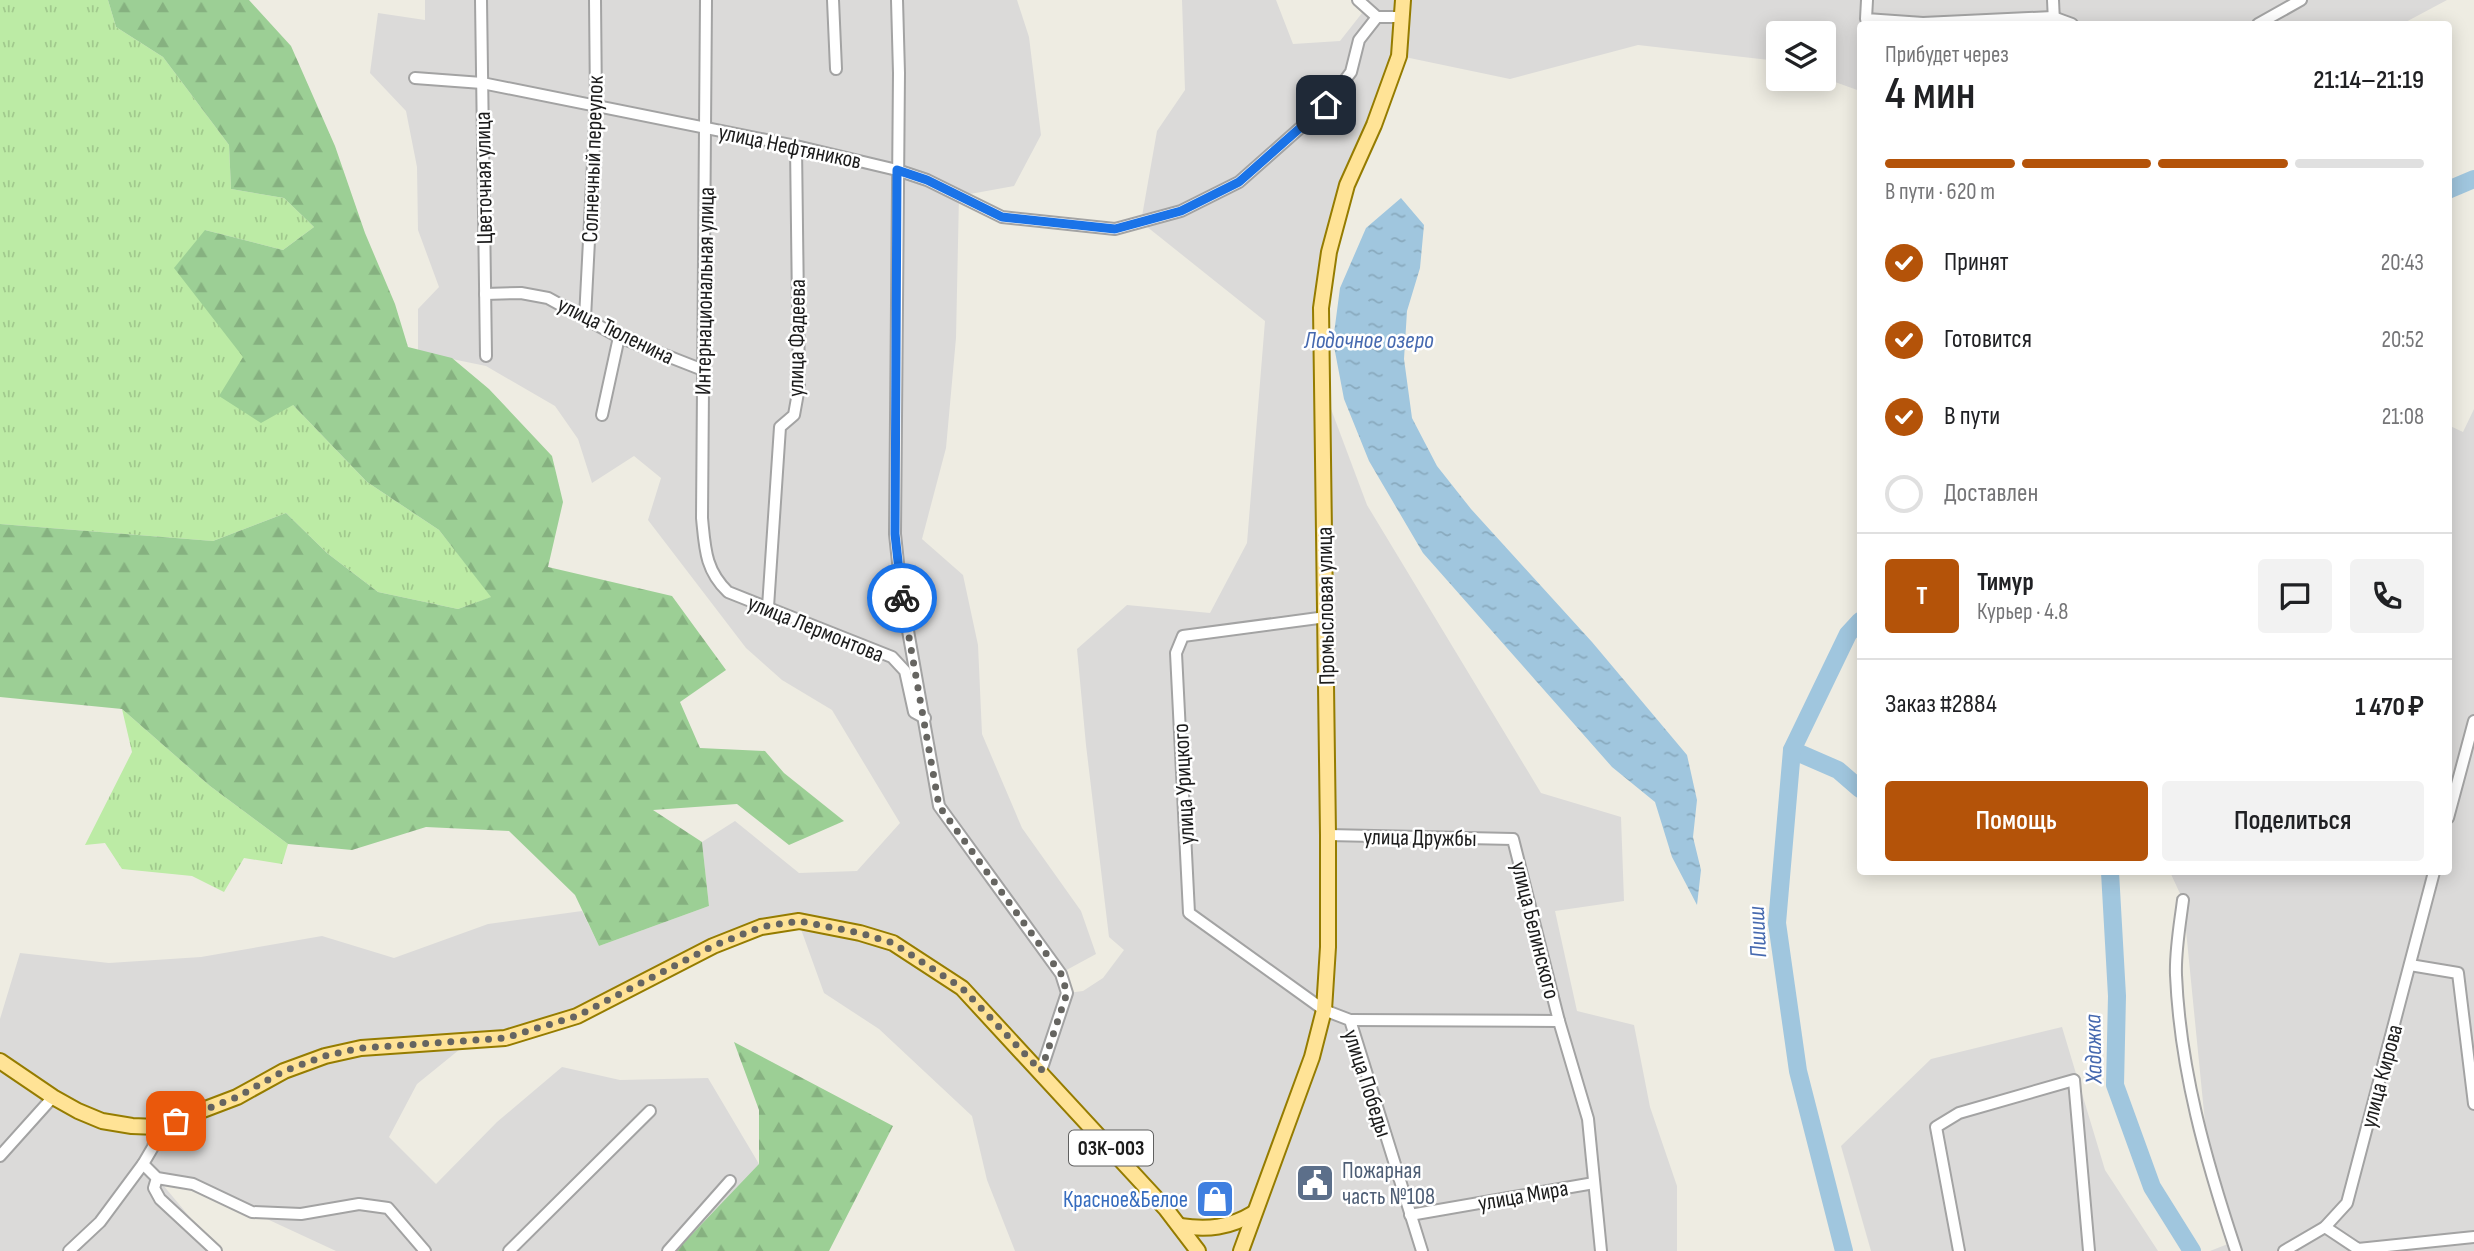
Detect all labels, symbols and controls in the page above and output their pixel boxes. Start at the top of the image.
map controls [1766,21,1836,91]
button: layers [1766,21,1836,91]
text: Прибудет через [1885,41,2009,69]
text: 21:14–21:19 [2313,65,2424,96]
text: 4 мин [1885,67,1975,122]
street label: Солнечный переулок [576,75,610,243]
pin [1296,75,1356,135]
icon: home [1307,86,1345,124]
street label: Цветочная улица [469,111,499,245]
street label: улица Нефтяников [716,118,864,176]
text: В пути · 620 m [1885,178,1995,206]
street label: Интернациональная улица [689,187,721,395]
icon: check [1885,244,1923,282]
text: Принят [1944,247,2009,278]
text: 20:43 [2381,249,2424,277]
street label: улица Фадеева [782,279,812,397]
street label: улица Тюленина [553,291,678,371]
icon: check [1885,321,1923,359]
text: Готовится [1944,324,2032,355]
water label: Лодочное озеро [1303,326,1434,355]
text: 20:52 [2381,326,2424,354]
icon: check [1885,398,1923,436]
text: В пути [1944,401,2000,432]
text: 21:08 [2382,403,2424,431]
text: Доставлен [1944,478,2038,509]
street label: Промысловая улица [1311,527,1341,685]
button: chat [2258,559,2332,633]
button: phone [2350,559,2424,633]
courier [867,563,937,633]
text: Тимур [1977,567,2034,598]
icon: bike [883,579,921,617]
text: Т [1916,581,1928,612]
street label: улица Лермонтова [743,589,888,669]
text: Курьер · 4.8 [1977,598,2068,626]
text: Заказ #2884 [1885,689,1997,720]
text: 1 470 ₽ [2355,692,2424,723]
street label: улица Урицкого [1167,723,1201,845]
button: Помощь [1885,781,2148,861]
button: Поделиться [2162,781,2424,861]
street label: улица Дружбы [1363,823,1477,853]
street label: улица Белинского [1504,859,1566,1002]
water label: Пшиш [1742,905,1773,958]
water label: Хадажка [2078,1014,2109,1085]
street label: улица Кирова [2355,1022,2409,1131]
street label: улица Победы [1336,1026,1398,1141]
pin [146,1091,206,1151]
icon: bag [157,1102,195,1140]
road number: 03К-003 [1069,1130,1153,1166]
place label: Пожарная часть №108 [1342,1157,1435,1211]
public building icon: Пожарная часть №108 [1294,1162,1336,1204]
street label: улица Мира [1476,1174,1570,1218]
shop icon: Красное&Белое [1194,1178,1236,1220]
place label: Красное&Белое [1063,1186,1188,1214]

